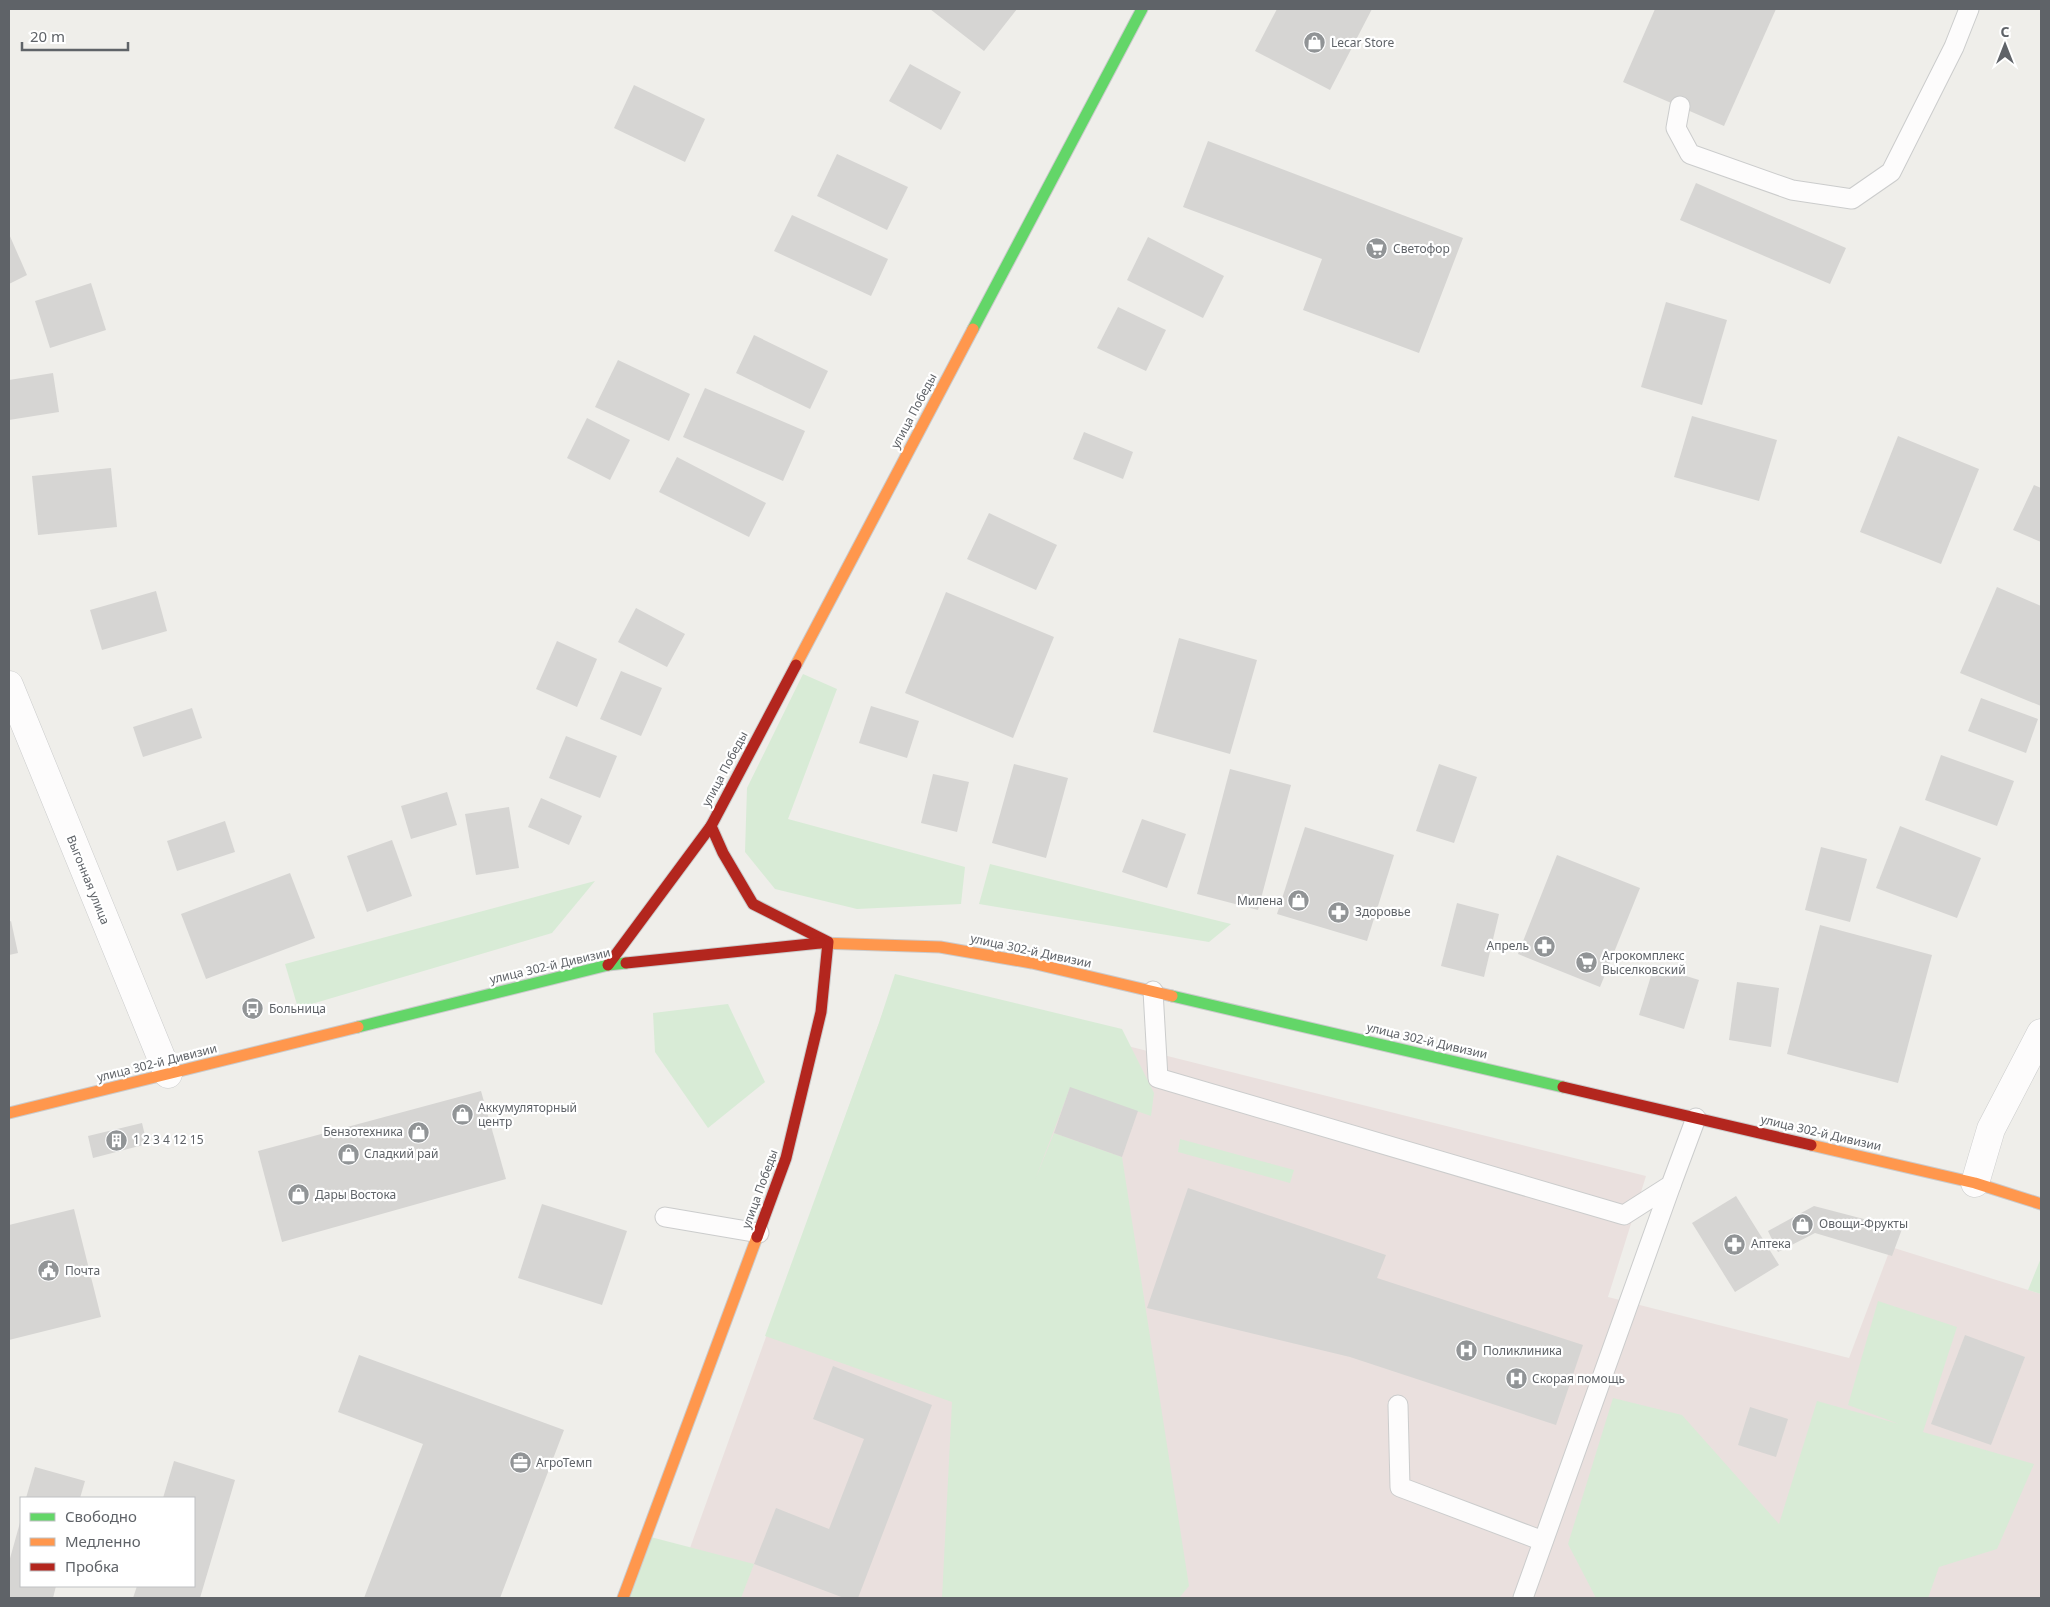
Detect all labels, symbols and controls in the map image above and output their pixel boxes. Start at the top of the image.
scale bar [22,20,129,52]
north arrow [1980,20,2030,70]
text: С [2000,22,2010,41]
text: 20 m [30,26,65,46]
shop icon: Lecar Store [1303,31,1327,55]
place label: Lecar Store [1331,34,1395,51]
supermarket icon: Светофор [1365,237,1389,261]
place label: Светофор [1393,240,1450,257]
street label: улица Победы [887,370,941,451]
street label: улица Победы [698,728,752,809]
street label: Выгонная улица [63,833,114,927]
shop icon: Милена [1287,889,1311,913]
place label: Милена [1237,892,1283,909]
pharmacy icon: Здоровье [1327,900,1351,924]
place label: Здоровье [1355,903,1411,920]
street label: улица 302-й Дивизии [969,929,1093,972]
pharmacy icon: Апрель [1533,934,1557,958]
place label: Апрель [1487,937,1529,954]
street label: улица 302-й Дивизии [488,943,612,988]
place label: Агрокомплекс Выселковский [1602,947,1686,978]
supermarket icon: Агрокомплекс Выселковский [1574,951,1598,975]
bus stop icon: Больница [241,997,265,1021]
place label: Больница [269,1000,326,1017]
street label: улица 302-й Дивизии [1365,1018,1489,1063]
street label: улица 302-й Дивизии [95,1039,219,1086]
place label: Аккумуляторный центр [478,1099,577,1130]
shop icon: Аккумуляторный центр [450,1103,474,1127]
street label: улица 302-й Дивизии [1759,1110,1883,1155]
shop icon: Бензотехника [407,1120,431,1144]
place label: Бензотехника [323,1123,403,1140]
building icon: 1 2 3 4 12 15 [105,1128,129,1152]
place label: 1 2 3 4 12 15 [133,1131,204,1148]
shop icon: Сладкий рай [336,1142,360,1166]
place label: Сладкий рай [364,1145,439,1162]
street label: улица Победы [737,1147,782,1231]
shop icon: Дары Востока [287,1183,311,1207]
place label: Дары Востока [315,1186,396,1203]
shop icon: Овощи-Фрукты [1791,1212,1815,1236]
place label: Овощи-Фрукты [1819,1215,1908,1232]
pharmacy icon: Аптека [1723,1232,1747,1256]
place label: Аптека [1751,1235,1791,1252]
public building icon: Почта [37,1259,61,1283]
place label: Почта [65,1262,100,1279]
hospital icon: Поликлиника [1455,1339,1479,1363]
place label: Поликлиника [1483,1342,1562,1359]
hospital icon: Скорая помощь [1504,1367,1528,1391]
place label: Скорая помощь [1532,1370,1625,1387]
office icon: АгроТемп [508,1451,532,1475]
place label: АгроТемп [536,1454,592,1471]
legend [20,1497,195,1587]
text: Свободно [65,1506,137,1526]
text: Медленно [65,1531,141,1551]
text: Пробка [65,1556,119,1576]

